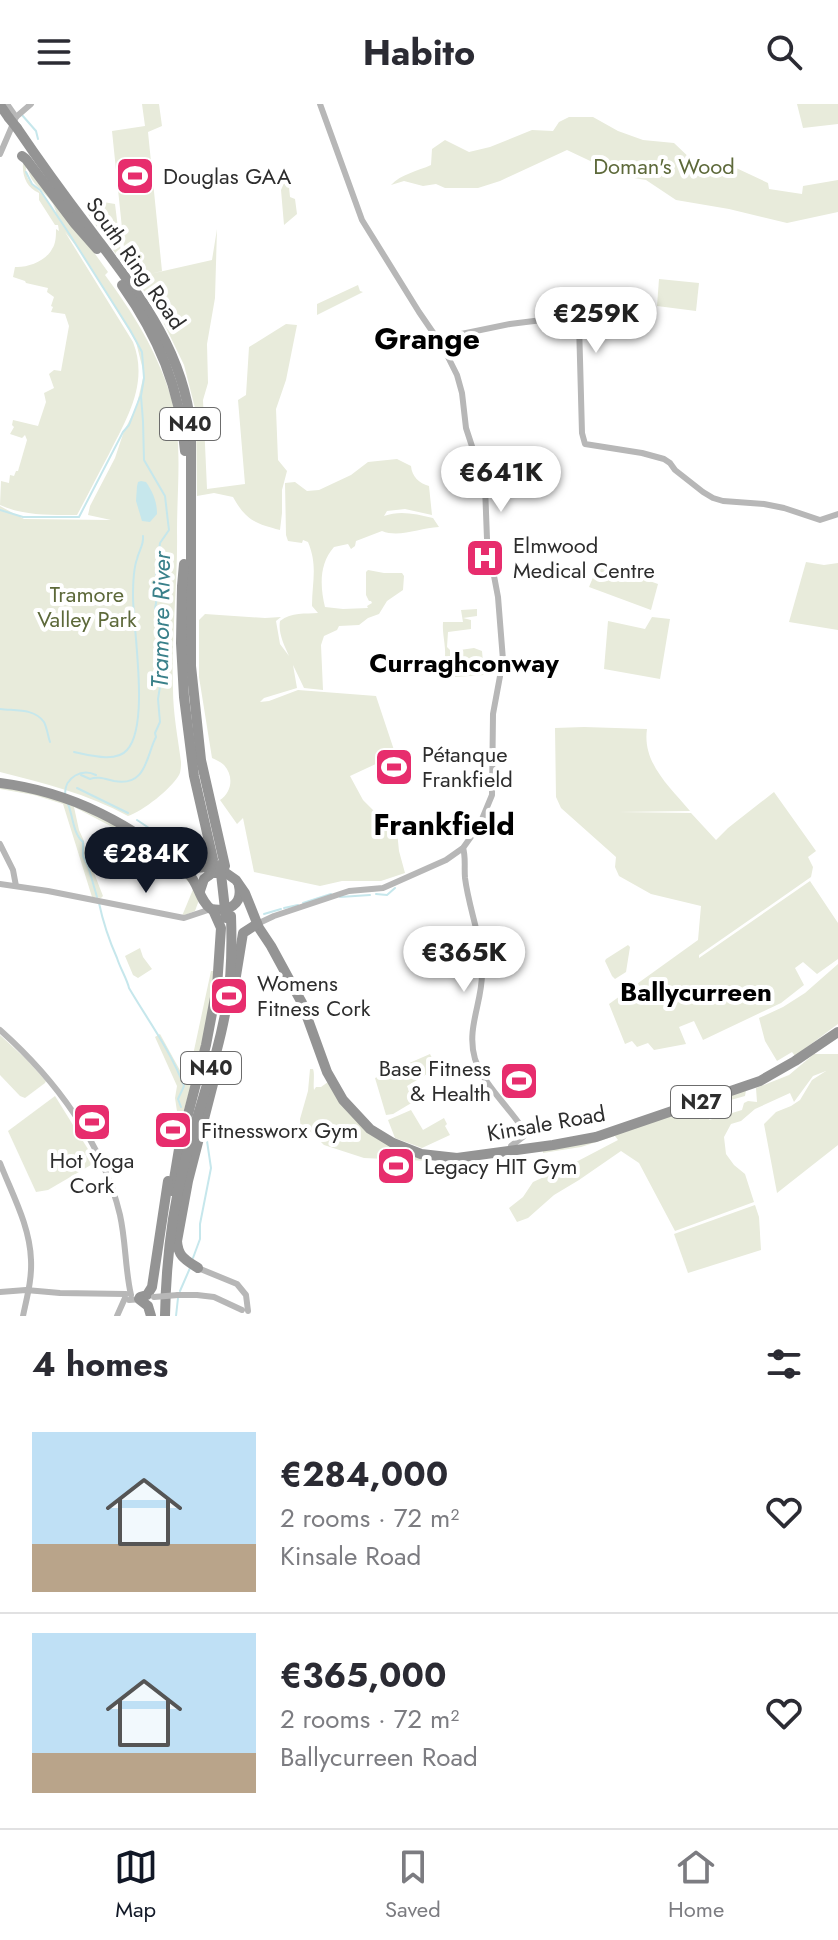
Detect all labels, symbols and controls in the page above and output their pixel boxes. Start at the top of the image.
text: Habito [363,26,475,78]
icon: menu [32,30,76,74]
icon: search [762,30,806,74]
park label: Doman's Wood [593,150,735,182]
sports icon: Douglas GAA [114,155,156,197]
place label: Douglas GAA [163,160,292,192]
street label: South Ring Road [78,190,194,336]
pin: €259K [540,287,652,355]
text: €259K [553,294,639,332]
district label: Grange [374,317,480,360]
road number: N40 [160,408,220,440]
pin: €641K [445,446,557,514]
text: €641K [459,453,543,491]
place label: Elmwood Medical Centre [513,529,655,586]
hospital icon: Elmwood Medical Centre [464,537,506,579]
water label: Tramore River [142,549,179,689]
park label: Tramore Valley Park [37,578,137,635]
district label: Curraghconway [369,644,559,682]
place label: Pétanque Frankfield [422,738,513,795]
sports icon: Pétanque Frankfield [373,746,415,788]
district label: Frankfield [373,803,515,846]
pin: €284K [90,827,202,895]
text: €284K [103,834,189,872]
pin: €365K [408,926,520,994]
text: €365K [421,933,507,971]
place label: Womens Fitness Cork [257,967,371,1024]
district label: Ballycurreen [620,973,772,1011]
sports icon: Womens Fitness Cork [208,975,250,1017]
road number: N40 [181,1052,241,1084]
place label: Base Fitness & Health [379,1052,491,1109]
sports icon: Base Fitness & Health [498,1060,540,1102]
road number: N27 [671,1086,731,1118]
street label: Kinsale Road [484,1097,608,1149]
sports icon: Hot Yoga Cork [71,1101,113,1143]
sports icon: Fitnessworx Gym [152,1109,194,1151]
place label: Fitnessworx Gym [201,1114,358,1146]
place label: Hot Yoga Cork [50,1144,134,1201]
sports icon: Legacy HIT Gym [375,1145,417,1187]
place label: Legacy HIT Gym [424,1150,577,1182]
text: 4 homes [32,1340,168,1389]
icon: filters [762,1342,806,1386]
text: €284,000 [280,1450,448,1499]
icon: home [96,1464,192,1560]
icon: heart [762,1490,806,1534]
text: 2 rooms · 72 m² [280,1499,459,1537]
text: Kinsale Road [280,1537,421,1575]
text: €365,000 [280,1651,447,1700]
icon: home [96,1665,192,1761]
icon: heart [762,1691,806,1735]
text: 2 rooms · 72 m² [280,1700,459,1738]
text: Ballycurreen Road [280,1738,478,1776]
tab: Map [114,1845,158,1925]
tab: Saved [385,1845,441,1925]
tab: Home [668,1845,724,1925]

